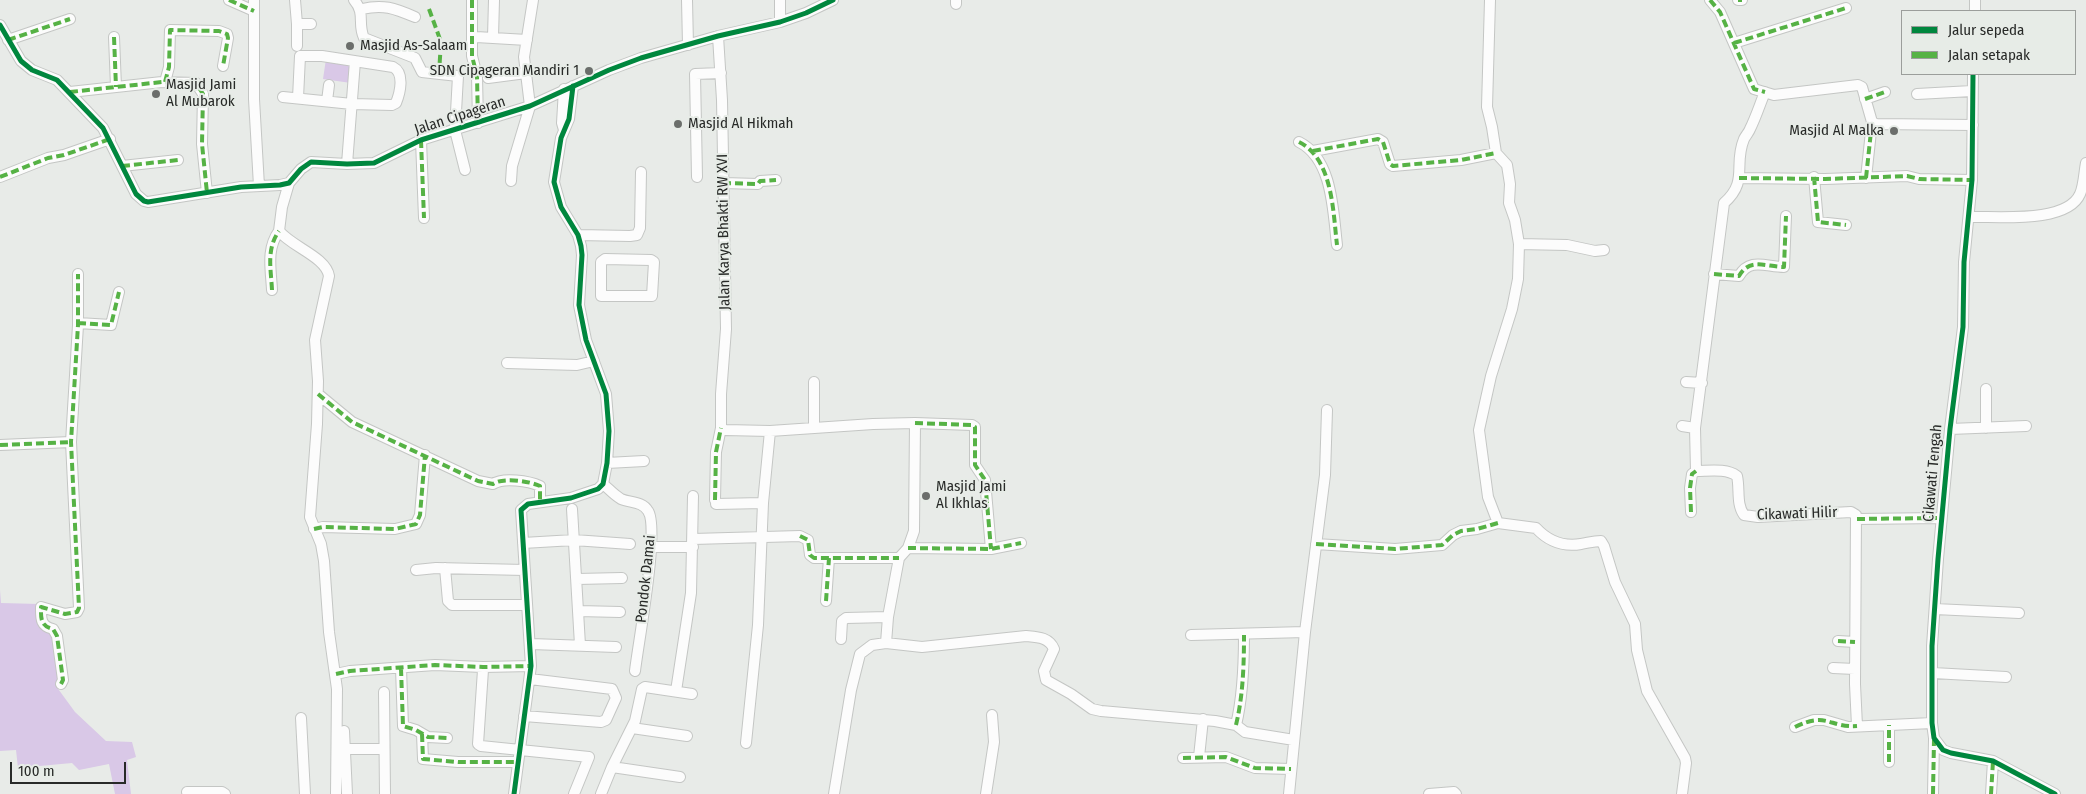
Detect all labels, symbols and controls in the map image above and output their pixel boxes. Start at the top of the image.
legend [1901,10,2076,75]
text: Jalur sepeda [1948,21,2024,39]
place label: Masjid As-Salaam [360,37,467,55]
marker: Masjid As-Salaam [344,40,356,52]
text: Jalan setapak [1948,46,2030,64]
place label: SDN Cipageran Mandiri 1 [430,62,579,80]
marker: SDN Cipageran Mandiri 1 [583,65,595,77]
place label: Masjid Jami Al Mubarok [166,76,236,111]
marker: Masjid Jami Al Mubarok [150,88,162,100]
street label: Jalan Cipageran [412,93,508,139]
place label: Masjid Al Hikmah [688,115,793,133]
marker: Masjid Al Hikmah [672,118,684,130]
place label: Masjid Al Malka [1789,122,1884,140]
marker: Masjid Al Malka [1888,125,1900,137]
street label: Jalan Karya Bhakti RW XVI [714,154,734,310]
street label: Cikawati Tengah [1920,423,1946,523]
place label: Masjid Jami Al Ikhlas [936,478,1006,513]
marker: Masjid Jami Al Ikhlas [920,490,932,502]
street label: Cikawati Hilir [1756,504,1838,524]
street label: Pondok Damai [632,534,660,624]
scale bar [12,752,129,784]
text: 100 m [18,762,55,780]

